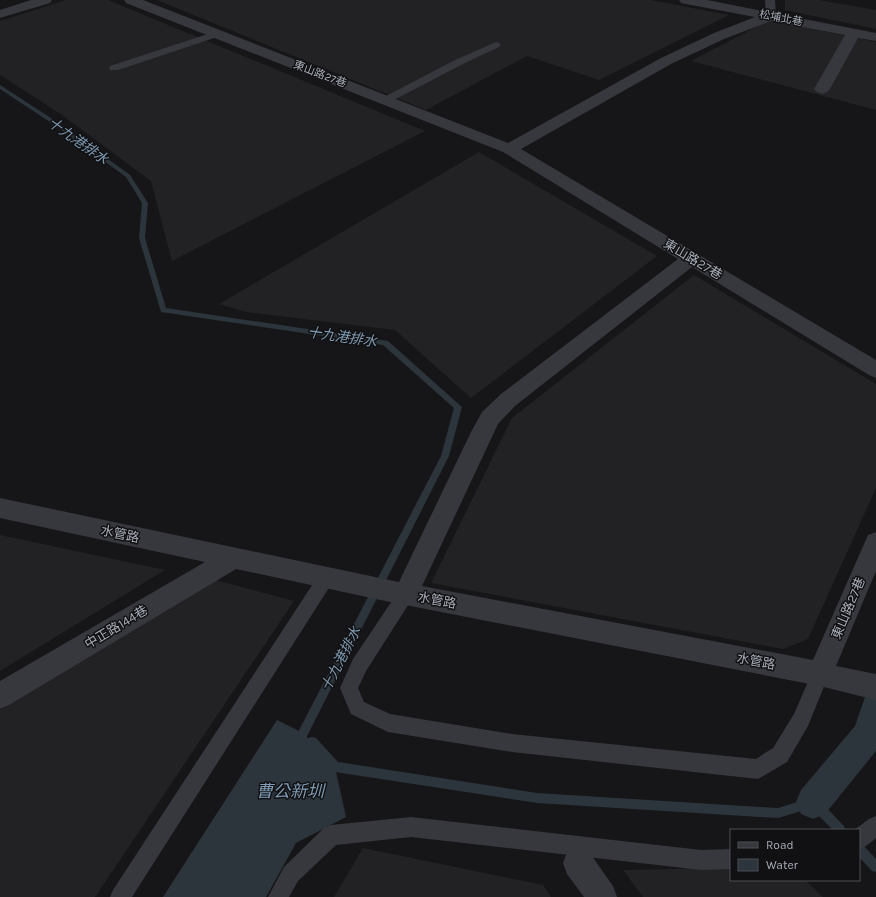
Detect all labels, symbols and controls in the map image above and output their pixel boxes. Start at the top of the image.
street label: 松埔北巷 [758,7,804,29]
street label: 東山路27巷 [292,58,348,90]
water label: 十九港排水 [44,114,112,169]
street label: 東山路27巷 [661,236,725,282]
water label: 十九港排水 [306,324,379,350]
street label: 水管路 [99,523,141,545]
street label: 東山路27巷 [828,575,868,641]
street label: 水管路 [416,589,458,611]
street label: 中正路144巷 [82,602,150,652]
water label: 十九港排水 [318,623,365,694]
street label: 水管路 [735,650,777,672]
water label: 曹公新圳 [256,781,327,801]
legend [730,829,860,881]
text: Road [766,838,794,852]
text: Water [766,858,799,872]

